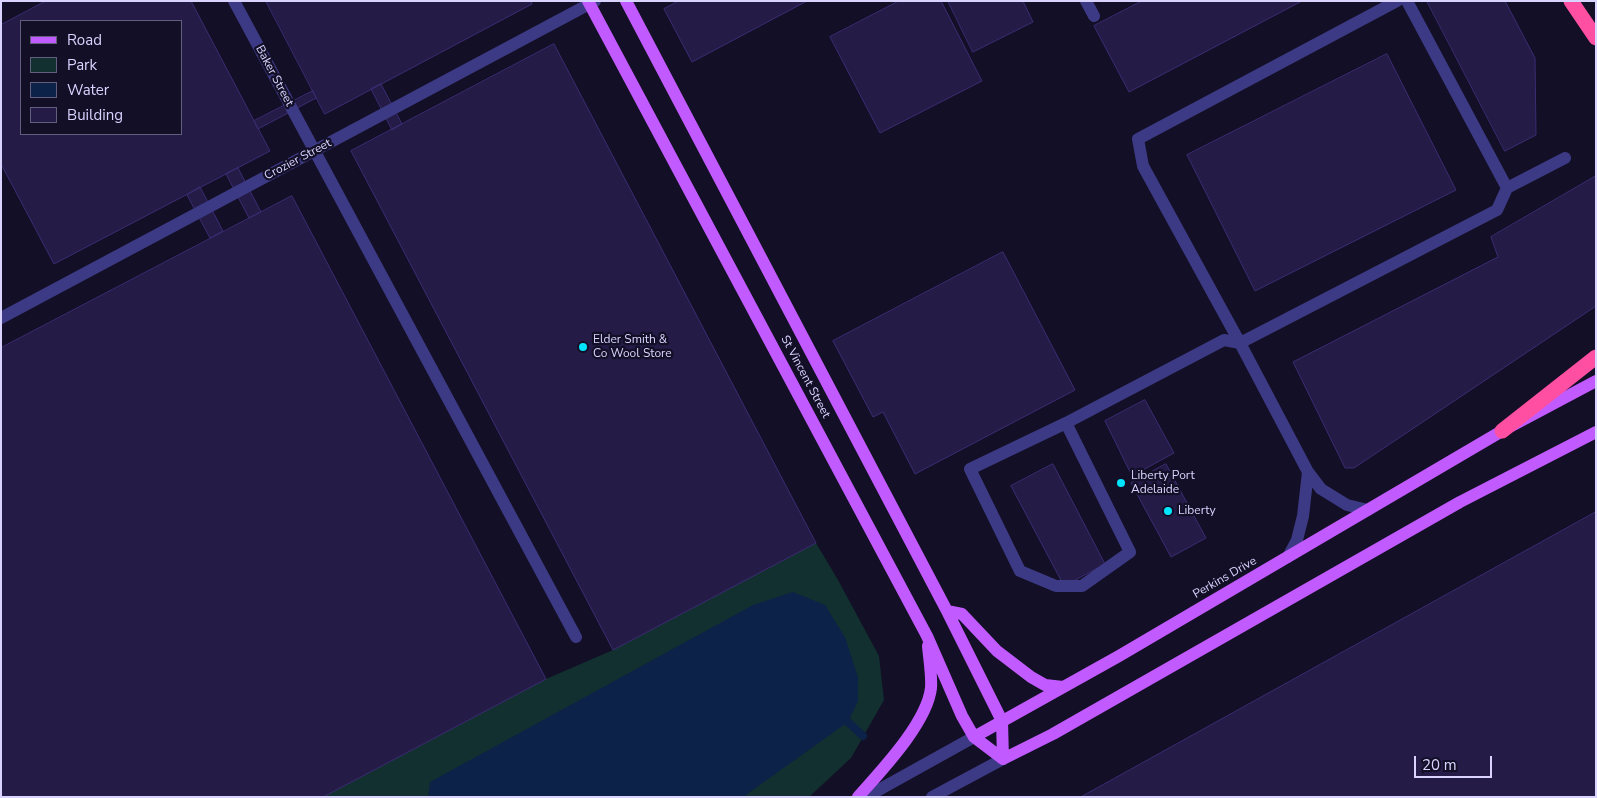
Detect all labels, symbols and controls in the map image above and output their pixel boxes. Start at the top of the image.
legend [20,20,182,135]
text: Road [67,30,102,50]
street label: Baker Street [252,43,296,109]
text: Park [67,55,97,75]
text: Water [67,80,109,100]
text: Building [67,105,123,125]
street label: Crozier Street [262,136,334,184]
place label: Elder Smith & Co Wool Store [593,333,672,361]
street label: St Vincent Street [777,333,833,421]
marker: Elder Smith & Co Wool Store [577,341,589,353]
place label: Liberty Port Adelaide [1131,469,1195,497]
marker: Liberty Port Adelaide [1115,477,1127,489]
place label: Liberty [1178,504,1216,518]
marker: Liberty [1162,505,1174,517]
street label: Perkins Drive [1191,554,1259,602]
scale bar [1417,746,1494,778]
text: 20 m [1422,755,1457,775]

